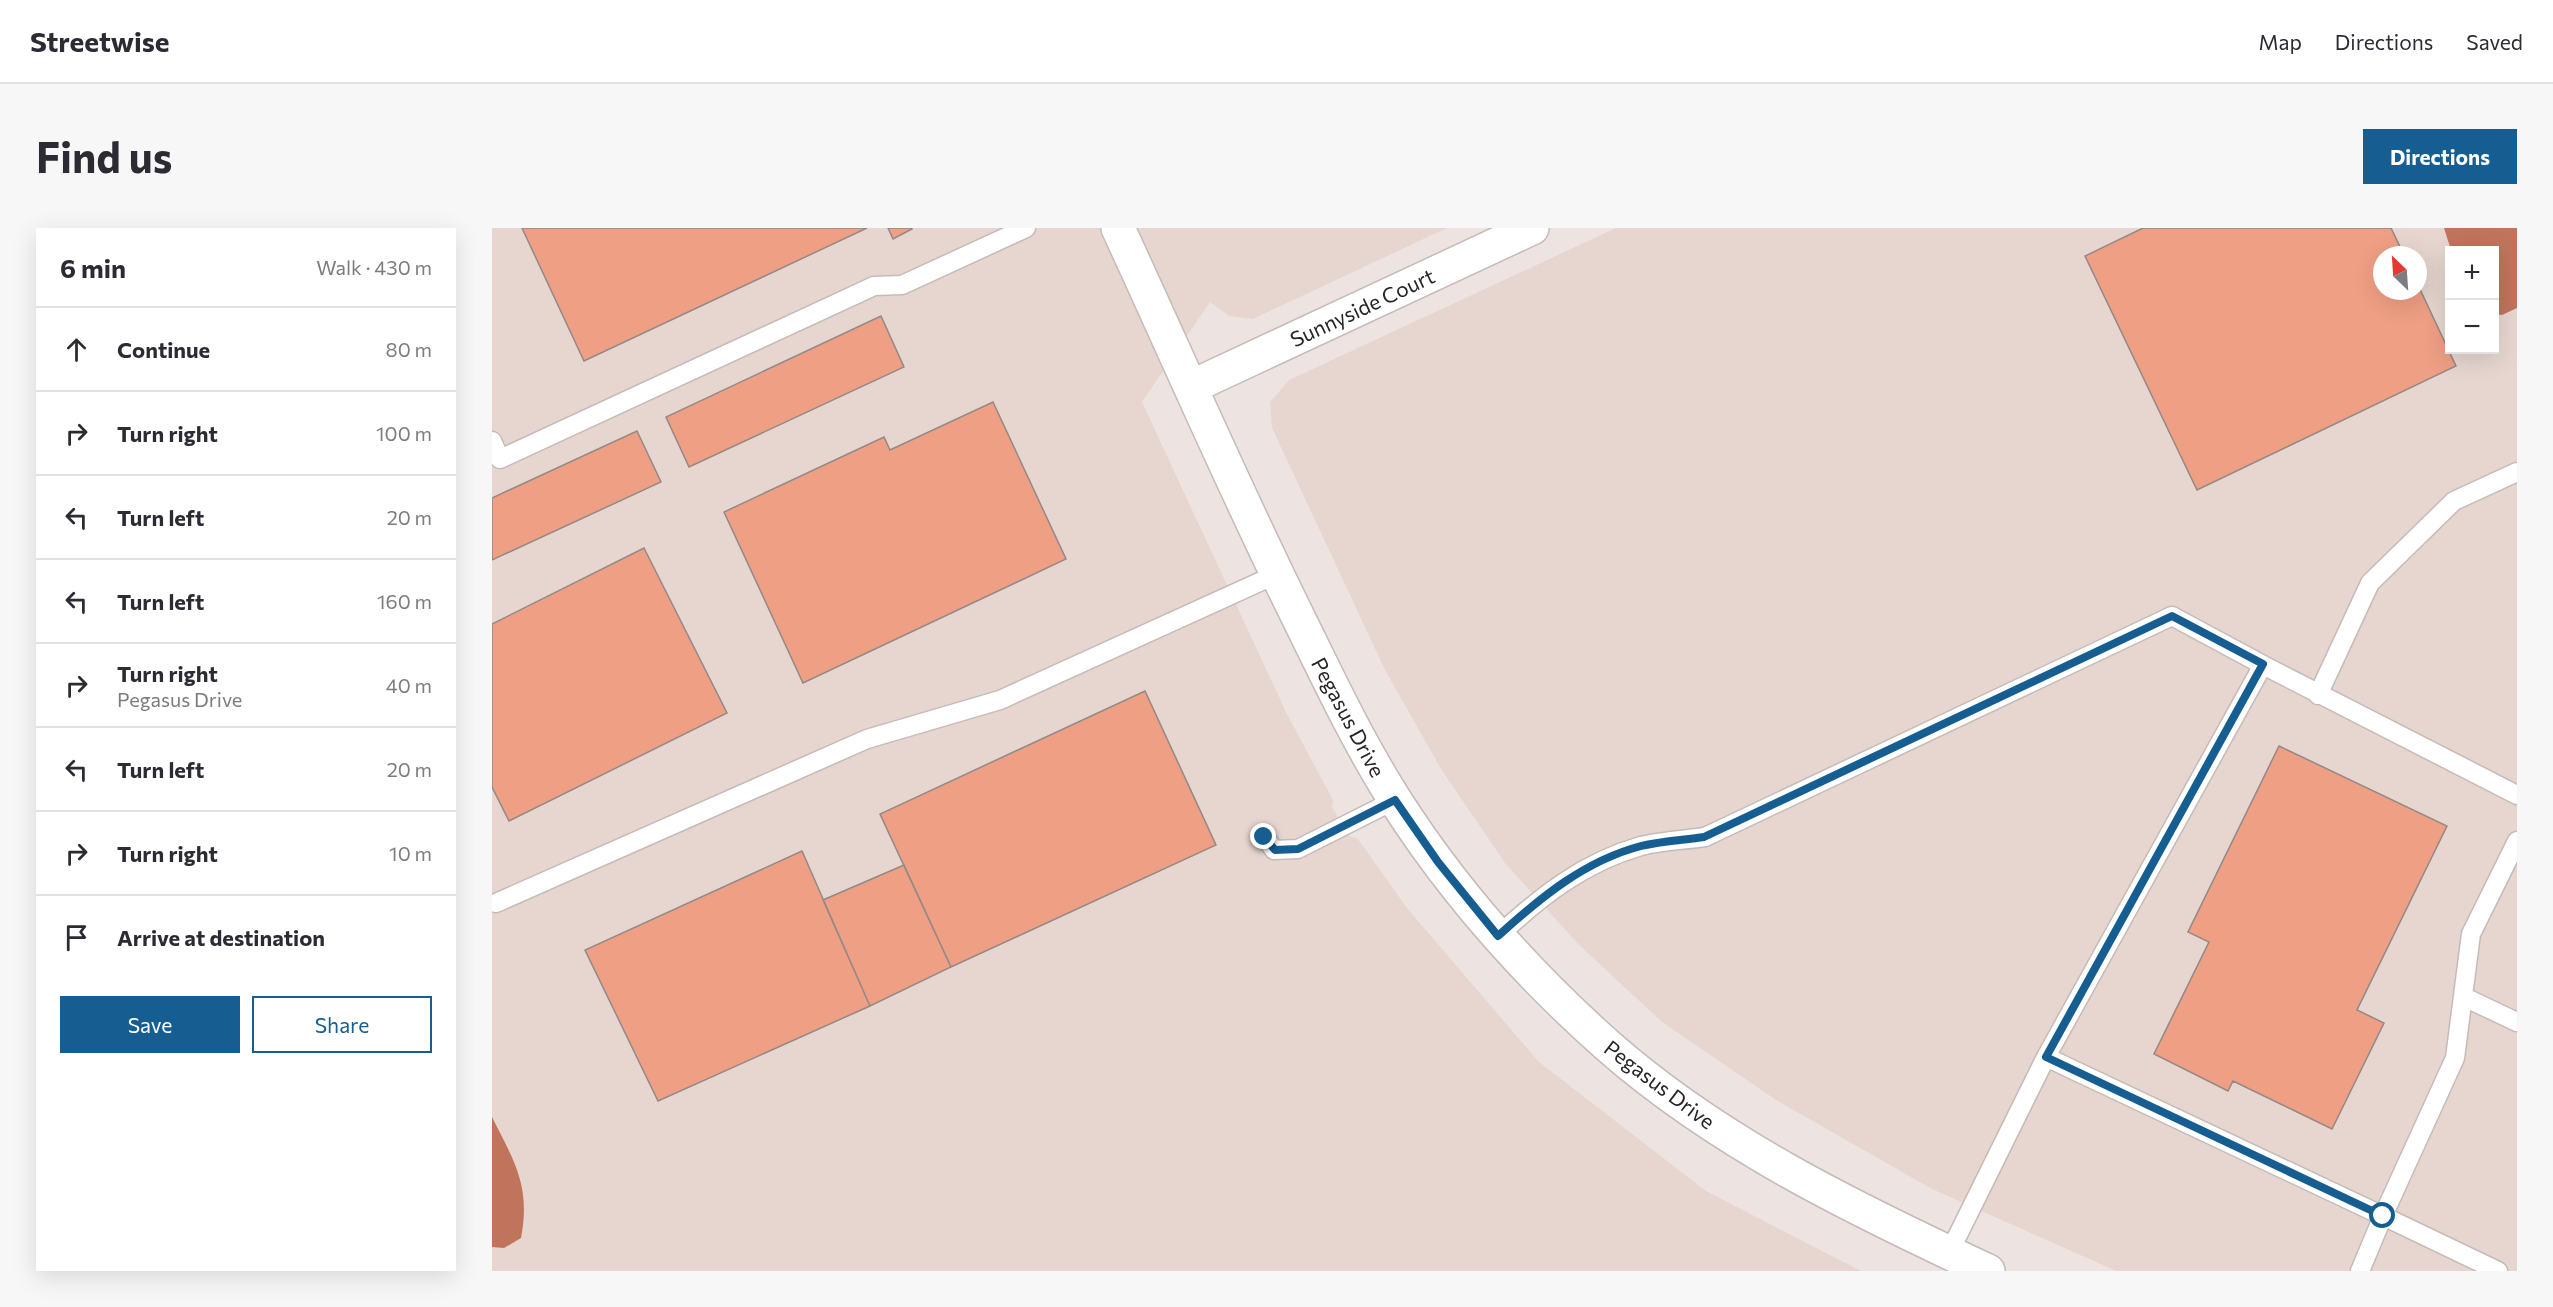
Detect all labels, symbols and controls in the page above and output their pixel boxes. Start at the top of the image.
text: Streetwise [30,24,170,58]
text: Map [2259,29,2302,54]
text: Directions [2335,29,2433,54]
text: Saved [2466,29,2523,54]
button: Directions [2363,129,2517,184]
text: Find us [36,130,172,182]
north arrow [2373,246,2427,300]
map controls [2445,246,2499,354]
button: + [2445,246,2499,300]
text: 6 min [60,252,126,283]
text: Walk · 430 m [316,255,432,279]
street label: Sunnyside Court [1286,263,1438,351]
button: − [2445,300,2499,354]
icon: ahead [60,333,93,366]
text: Continue [117,336,210,363]
text: 80 m [386,337,432,361]
icon: right [60,417,93,450]
text: Turn right [117,420,218,447]
text: 100 m [376,421,432,445]
icon: left [60,501,93,534]
text: Turn left [117,504,204,531]
text: 20 m [387,505,432,529]
icon: left [60,585,93,618]
text: Turn left [117,588,204,615]
text: 160 m [377,589,432,613]
street label: Pegasus Drive [1307,653,1391,781]
text: Turn right [117,660,218,687]
icon: right [60,669,93,702]
text: 40 m [386,673,432,697]
text: Pegasus Drive [117,687,242,711]
icon: left [60,753,93,786]
text: Turn left [117,756,204,783]
text: 20 m [387,757,432,781]
route end [1250,823,1276,849]
icon: right [60,837,93,870]
text: Turn right [117,840,218,867]
text: 10 m [389,841,432,865]
icon: arrive [60,921,93,954]
text: Arrive at destination [117,924,325,951]
button: Save [60,996,240,1053]
button: Share [252,996,432,1053]
street label: Pegasus Drive [1600,1034,1720,1134]
route start [2369,1202,2395,1228]

